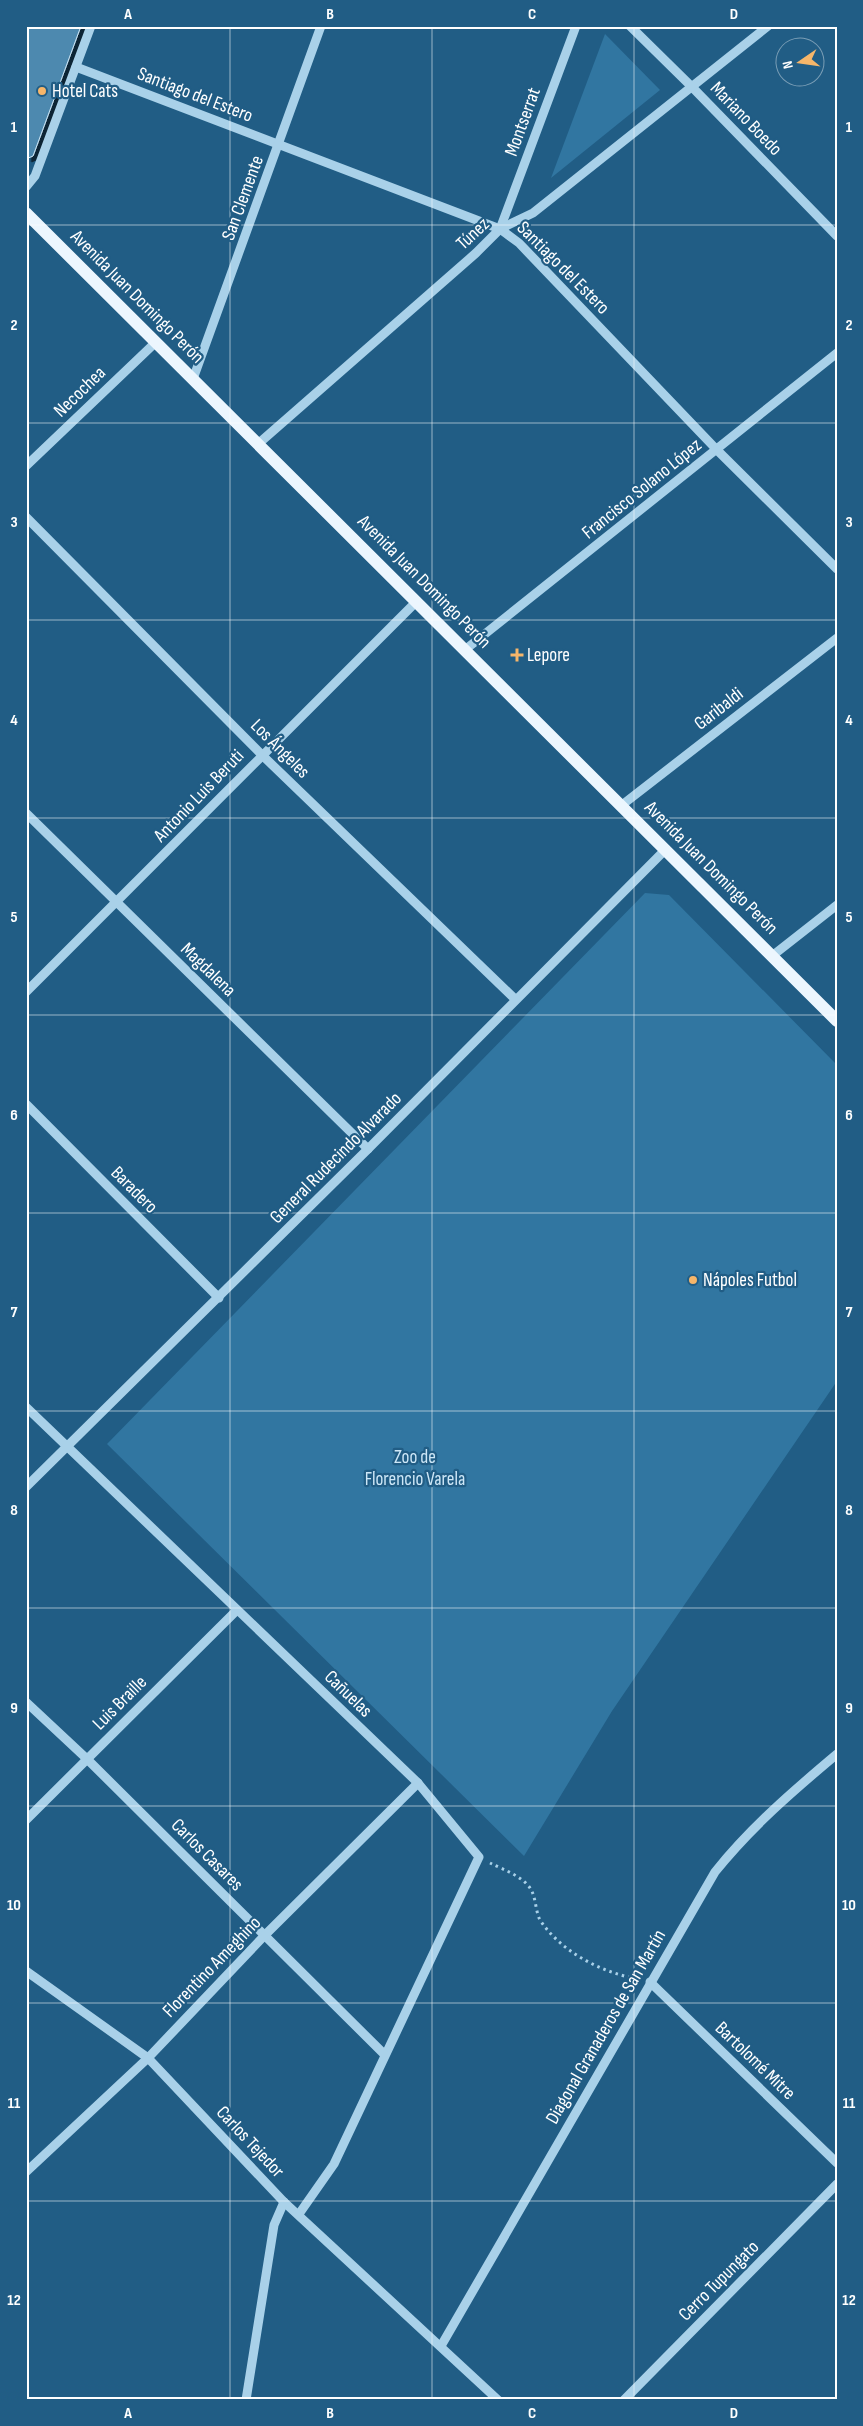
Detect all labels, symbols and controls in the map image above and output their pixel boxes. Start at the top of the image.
text: A [123,5,132,24]
text: B [326,5,334,24]
text: C [528,5,536,24]
text: D [730,5,738,24]
north arrow [776,38,826,88]
text: N [779,59,797,70]
street label: Santiago del Estero [134,62,256,128]
street label: Mariano Boedo [705,77,787,161]
place label: Hotel Cats [52,80,118,103]
street label: Montserrat [500,84,546,159]
marker: Hotel Cats [36,85,48,97]
text: 1 [11,118,18,137]
text: 1 [846,118,853,137]
street label: San Clemente [217,153,269,243]
street label: Túnez [452,213,494,255]
street label: Santiago del Estero [512,217,614,319]
street label: Avenida Juan Domingo Perón [65,225,209,369]
text: 2 [10,316,18,335]
text: 2 [845,316,853,335]
street label: Necochea [49,362,111,422]
street label: Francisco Solano López [578,434,707,544]
street label: Avenida Juan Domingo Perón [352,510,496,654]
text: 3 [10,513,18,532]
text: 3 [845,513,853,532]
place label: Lepore [527,644,570,667]
marker: Lepore [511,649,523,661]
street label: Garibaldi [690,683,748,735]
text: 4 [10,711,18,730]
text: 4 [845,711,853,730]
street label: Los Ángeles [246,715,315,784]
street label: Antonio Luis Beruti [148,745,249,848]
street label: Avenida Juan Domingo Perón [639,796,783,940]
text: 5 [10,908,18,927]
text: 5 [845,908,853,927]
street label: Magdalena [176,938,240,1002]
street label: General Rudecindo Alvarado [265,1087,407,1229]
text: 6 [10,1106,18,1125]
text: 6 [845,1106,853,1125]
street label: Baradero [106,1162,162,1218]
place label: Nápoles Futbol [703,1269,797,1292]
marker: Nápoles Futbol [687,1274,699,1286]
text: 7 [11,1303,18,1322]
text: 7 [846,1303,853,1322]
park label: Zoo de Florencio Varela [365,1446,465,1491]
text: 8 [10,1501,18,1520]
text: 8 [845,1501,853,1520]
street label: Cañuelas [319,1666,377,1722]
street label: Luis Braille [88,1671,152,1735]
text: 9 [10,1699,18,1718]
text: 9 [845,1699,853,1718]
street label: Carlos Casares [166,1814,248,1896]
text: 10 [7,1896,21,1915]
text: 10 [842,1896,856,1915]
street label: Florentino Ameghino [158,1912,266,2022]
street label: Diagonal Granaderos de San Martín [541,1926,671,2128]
street label: Bartolomé Mitre [710,2017,800,2105]
text: 11 [8,2094,21,2113]
text: 11 [843,2094,856,2113]
street label: Carlos Tejedor [211,2101,289,2183]
street label: Cerro Tupungato [674,2236,764,2326]
text: 12 [7,2291,21,2310]
text: 12 [842,2291,856,2310]
text: A [123,2404,132,2423]
text: B [326,2404,334,2423]
text: C [528,2404,536,2423]
text: D [730,2404,738,2423]

